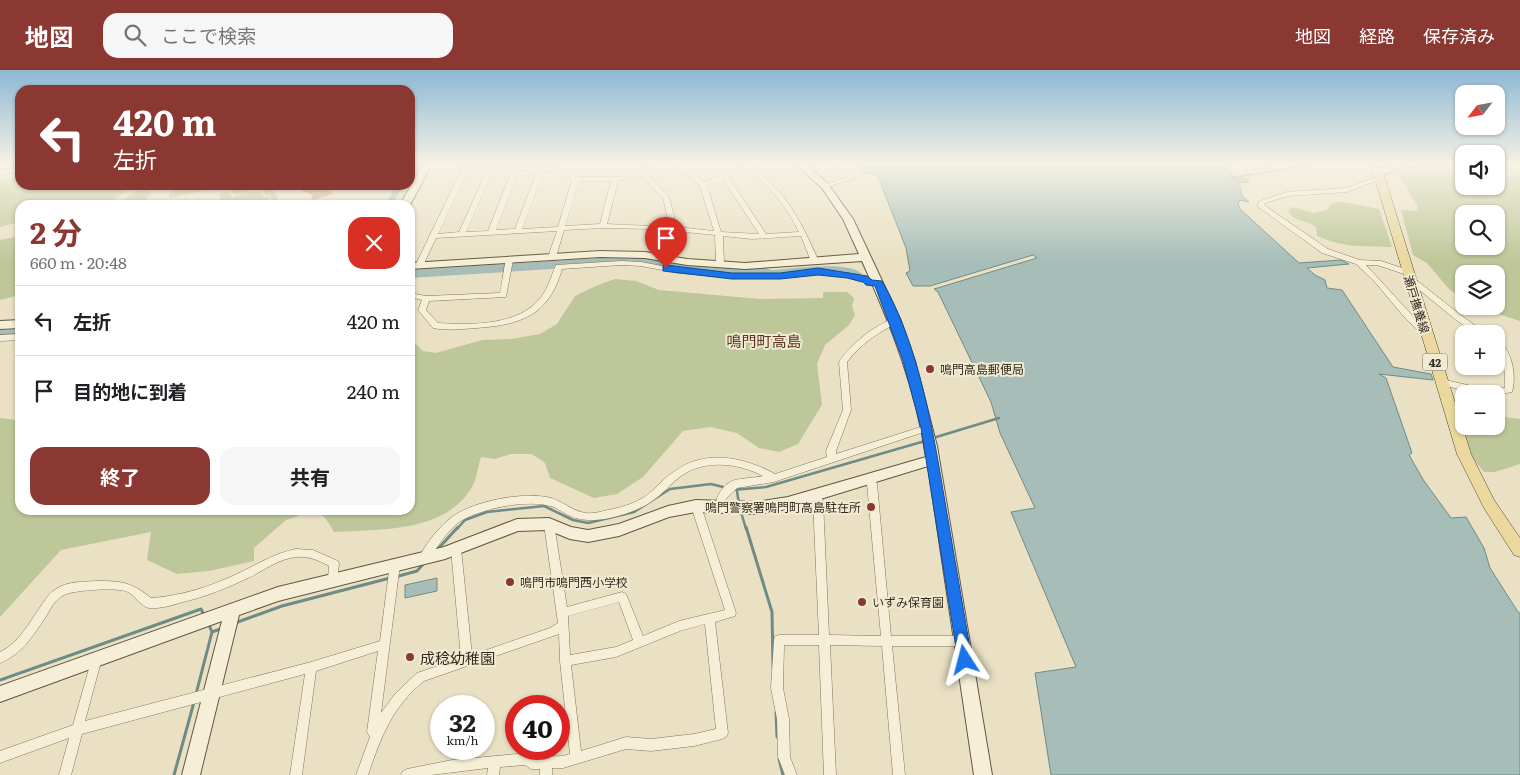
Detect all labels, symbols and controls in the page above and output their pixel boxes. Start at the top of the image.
search box [103,13,453,58]
text: 地図 [25,18,73,53]
icon: search [121,21,149,49]
text: ここで検索 [161,21,256,49]
text: 地図 [1295,22,1331,49]
text: 経路 [1359,22,1395,49]
text: 保存済み [1423,22,1495,49]
north arrow [1455,85,1505,135]
map controls [1455,85,1505,435]
text: 420 m [113,95,216,147]
icon: left [30,105,95,170]
text: 左折 [113,142,157,175]
button: sound [1455,145,1505,195]
button: search [1455,205,1505,255]
text: 2 分 [30,209,82,253]
button: close [348,217,400,269]
pin [645,217,687,268]
icon: arrive [652,224,680,252]
text: 660 m · 20:48 [30,250,127,274]
button: layers [1455,265,1505,315]
street label: 瀬戸撫養線 [1400,273,1434,335]
icon: left [30,307,58,335]
text: 左折 [73,307,111,335]
text: 420 m [347,307,400,335]
button: + [1455,325,1505,375]
district label: 鳴門町高島 [726,329,802,352]
road number: 42 [1422,354,1448,370]
place label: 鳴門高島郵便局 [940,360,1024,378]
marker: 鳴門高島郵便局 [924,363,936,375]
icon: arrive [30,377,58,405]
text: 目的地に到着 [73,377,187,405]
text: 240 m [347,377,400,405]
button: − [1455,385,1505,435]
button: 終了 [30,447,210,505]
button: 共有 [220,447,400,505]
place label: 鳴門警察署鳴門町高島駐在所 [705,498,861,516]
marker: 鳴門警察署鳴門町高島駐在所 [865,501,877,513]
place label: 鳴門市鳴門西小学校 [520,573,628,591]
marker: 鳴門市鳴門西小学校 [504,576,516,588]
place label: いずみ保育園 [872,593,944,611]
marker: いずみ保育園 [856,596,868,608]
position arrow [938,633,990,685]
place label: 成稔幼稚園 [420,646,495,669]
marker: 成稔幼稚園 [404,651,416,663]
speed limit sign: 40 [505,695,570,760]
text: 32 [449,703,476,740]
text: km/h [447,731,478,749]

